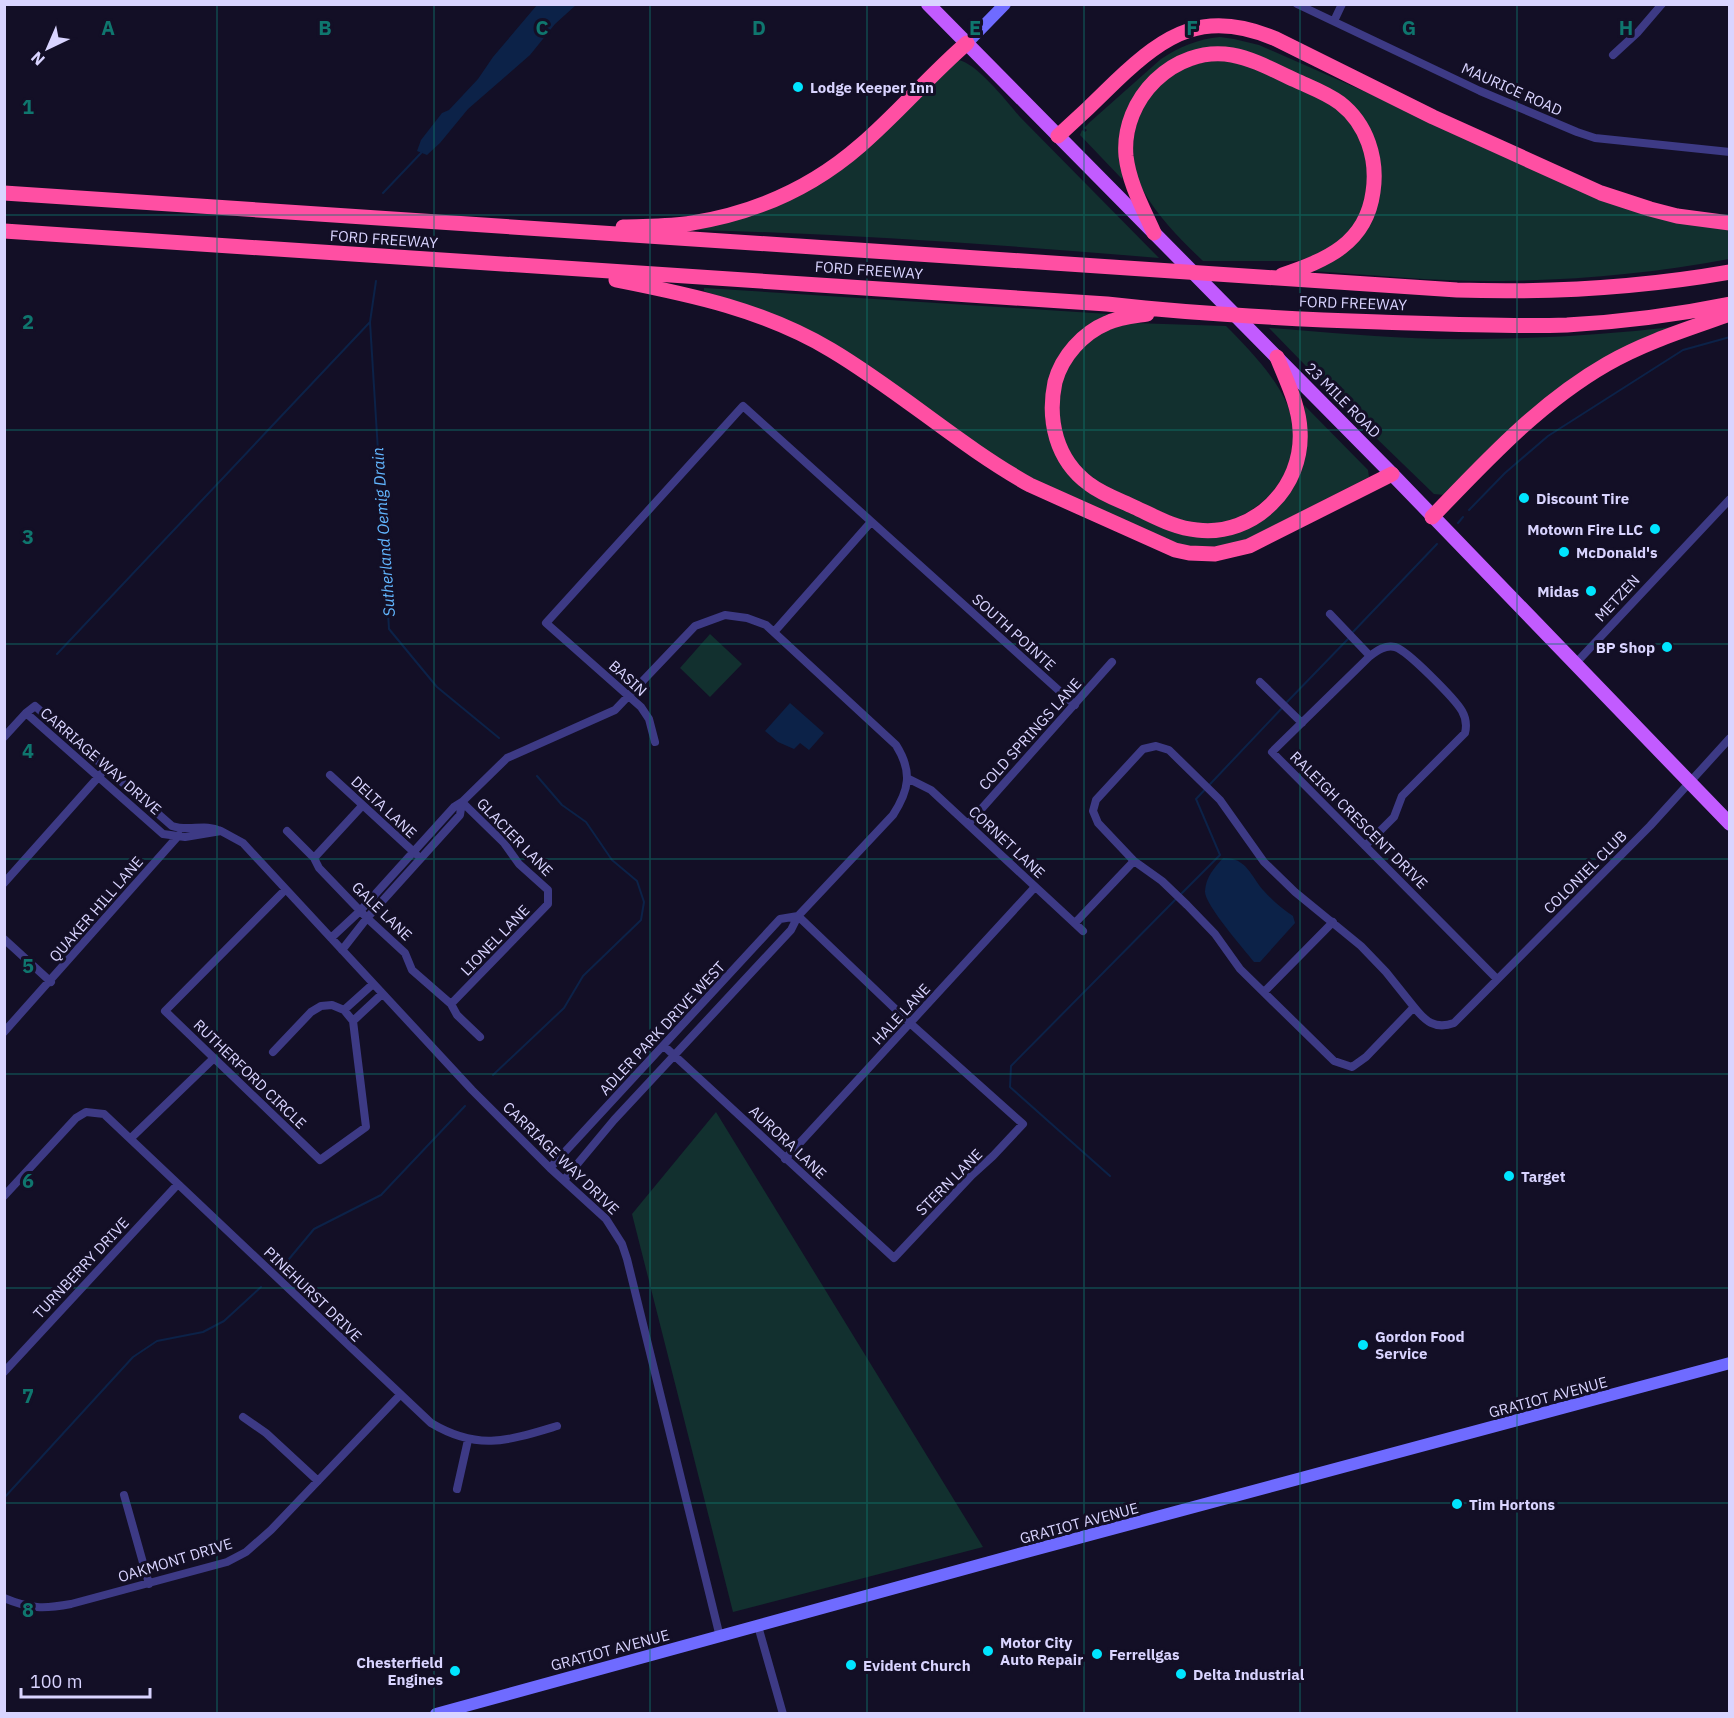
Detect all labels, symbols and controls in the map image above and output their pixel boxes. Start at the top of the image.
text: A [101,14,115,41]
text: B [318,14,332,41]
text: C [535,14,549,41]
text: D [752,14,766,41]
text: E [969,14,981,41]
text: F [1186,14,1198,41]
text: G [1402,14,1416,41]
text: H [1619,14,1633,41]
north arrow [18,18,78,78]
text: N [26,48,49,70]
street label: MAURICE ROAD [1459,58,1565,120]
place label: Lodge Keeper Inn [810,78,934,97]
marker: Lodge Keeper Inn [791,80,805,94]
text: 1 [22,93,34,120]
street label: FORD FREEWAY [329,226,439,252]
street label: FORD FREEWAY [814,257,924,283]
street label: FORD FREEWAY [1298,292,1408,314]
text: 2 [22,308,34,335]
street label: 23 MILE ROAD [1301,358,1385,442]
water label: Sutherland Oemig Drain [367,447,399,617]
place label: Discount Tire [1536,489,1629,508]
marker: Discount Tire [1517,491,1531,505]
place label: Motown Fire LLC [1527,520,1643,539]
marker: Motown Fire LLC [1648,522,1662,536]
text: 3 [22,523,34,550]
place label: McDonald's [1576,543,1658,562]
marker: McDonald's [1557,545,1571,559]
street label: METZEN [1590,570,1644,626]
place label: Midas [1537,582,1579,601]
marker: Midas [1584,584,1598,598]
street label: SOUTH POINTE [968,590,1060,674]
place label: BP Shop [1596,638,1655,657]
marker: BP Shop [1660,640,1674,654]
street label: BASIN [605,656,651,700]
street label: COLD SPRINGS LANE [975,674,1085,794]
street label: CARRIAGE WAY DRIVE [37,703,165,819]
text: 4 [22,737,34,764]
street label: RALEIGH CRESCENT DRIVE [1286,747,1432,893]
street label: DELTA LANE [347,772,421,842]
street label: GLACIER LANE [473,794,557,880]
street label: CORNET LANE [965,802,1049,882]
street label: COLONIEL CLUB [1539,826,1631,918]
street label: QUAKER HILL LANE [45,852,147,966]
street label: GALE LANE [348,878,416,944]
street label: LIONEL LANE [456,901,534,979]
text: 5 [22,952,34,979]
street label: ADLER PARK DRIVE WEST [595,957,729,1099]
street label: HALE LANE [868,979,934,1049]
street label: RUTHERFORD CIRCLE [190,1015,310,1133]
street label: CARRIAGE WAY DRIVE [499,1098,623,1218]
street label: AURORA LANE [745,1101,831,1183]
street label: STERN LANE [912,1145,986,1219]
text: 6 [22,1167,34,1194]
place label: Target [1521,1167,1566,1186]
marker: Target [1502,1169,1516,1183]
street label: TURNBERRY DRIVE [29,1213,133,1323]
street label: PINEHURST DRIVE [260,1242,366,1346]
place label: Gordon Food Service [1375,1327,1465,1363]
marker: Gordon Food Service [1356,1338,1370,1352]
street label: GRATIOT AVENUE [1487,1372,1609,1422]
text: 7 [22,1382,34,1409]
place label: Tim Hortons [1469,1495,1556,1514]
marker: Tim Hortons [1450,1497,1464,1511]
street label: GRATIOT AVENUE [1018,1498,1140,1548]
street label: OAKMONT DRIVE [116,1534,234,1586]
text: 8 [22,1596,34,1623]
street label: GRATIOT AVENUE [549,1625,671,1675]
place label: Motor City Auto Repair [1000,1633,1083,1669]
marker: Motor City Auto Repair [981,1644,995,1658]
place label: Ferrellgas [1109,1645,1180,1664]
marker: Ferrellgas [1090,1647,1104,1661]
place label: Chesterfield Engines [356,1653,443,1689]
place label: Evident Church [863,1656,971,1675]
marker: Evident Church [844,1658,858,1672]
scale bar [21,1661,150,1699]
marker: Chesterfield Engines [448,1664,462,1678]
place label: Delta Industrial [1193,1665,1305,1684]
marker: Delta Industrial [1174,1667,1188,1681]
text: 100 m [30,1670,82,1693]

